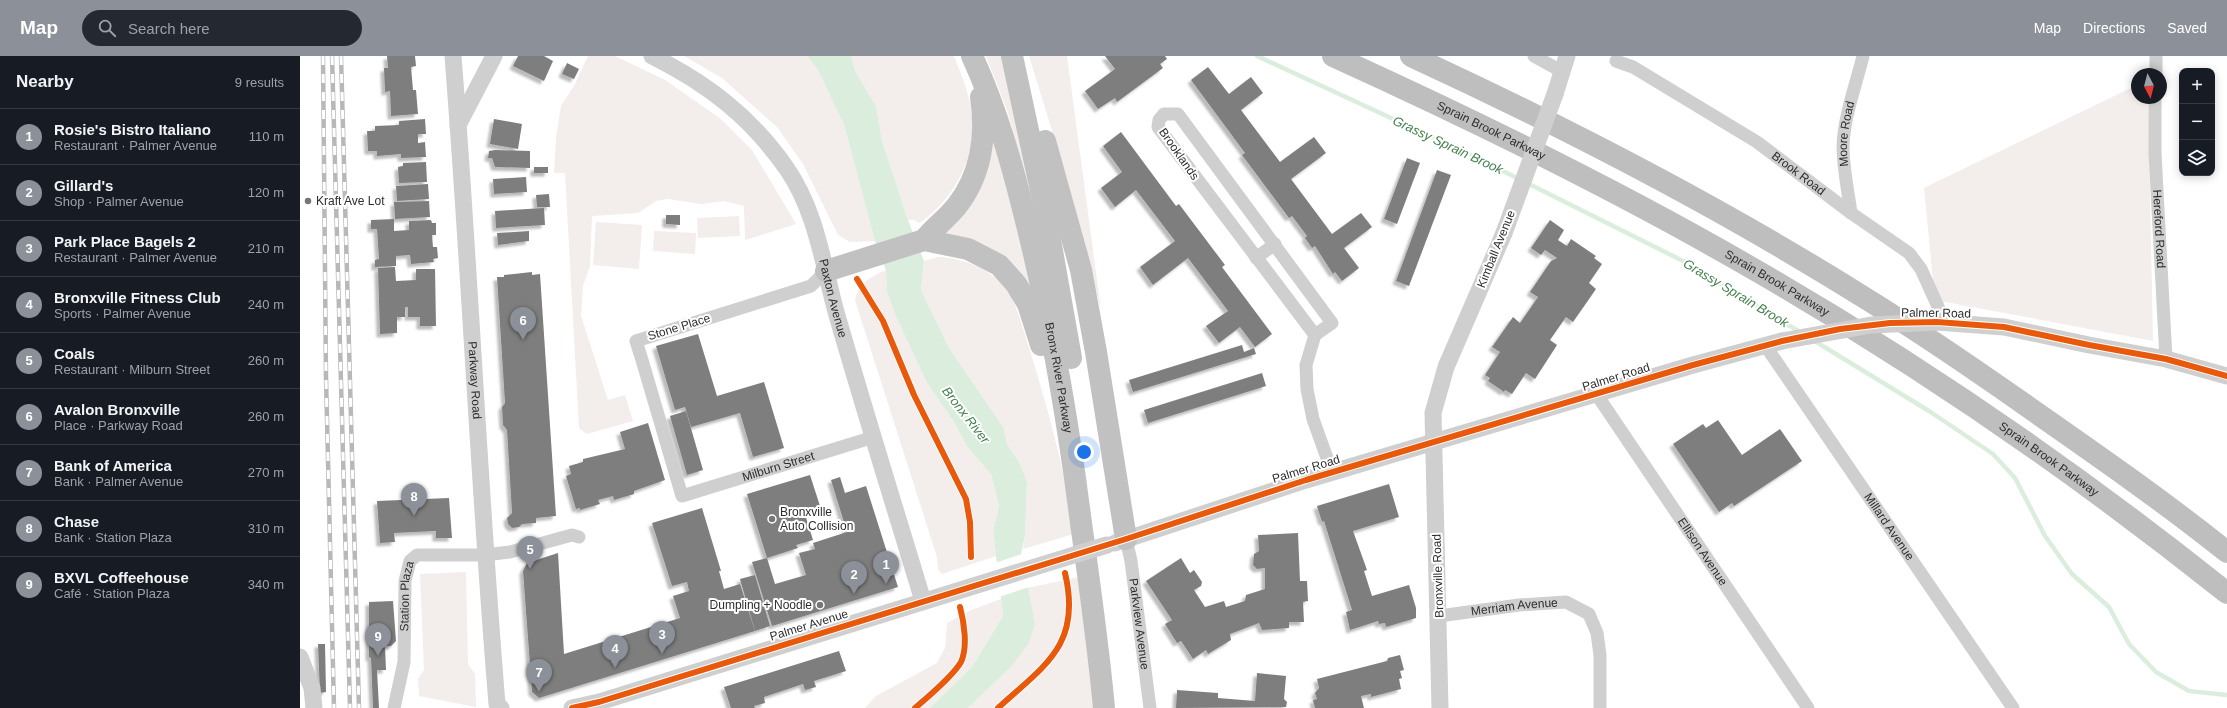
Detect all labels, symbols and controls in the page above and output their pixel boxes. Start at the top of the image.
search box [82,10,362,46]
text: Map [20,17,58,38]
icon: search [96,17,118,39]
text: Search here [128,20,210,37]
text: Map [2034,20,2061,36]
text: Directions [2083,20,2145,36]
text: Saved [2167,20,2207,36]
north arrow [2131,68,2167,104]
map controls [2179,68,2215,176]
button: + [2179,68,2215,104]
text: Nearby [16,72,74,91]
text: 9 results [235,75,284,90]
street label: Sprain Brook Parkway [1435,98,1548,163]
street label: Moore Road [1836,99,1857,167]
button: − [2179,104,2215,140]
water label: Grassy Sprain Brook [1390,113,1507,178]
text: Rosie's Bistro Italiano [54,121,211,138]
street label: Brooklands [1156,125,1202,183]
text: 1 [25,129,33,144]
text: 110 m [249,129,284,144]
text: Restaurant · Palmer Avenue [54,138,217,153]
button: layers [2179,140,2215,176]
street label: Brook Road [1769,149,1828,198]
text: Gillard's [54,177,113,194]
text: 2 [25,185,33,200]
text: 120 m [248,185,284,200]
street label: Hereford Road [2150,189,2168,269]
text: Shop · Palmer Avenue [54,194,184,209]
place label: Kraft Ave Lot [316,194,385,208]
marker: Kraft Ave Lot [303,196,313,206]
street label: Kimball Avenue [1474,208,1518,290]
text: Park Place Bagels 2 [54,233,196,250]
text: 3 [25,241,33,256]
text: 210 m [248,241,284,256]
street label: Sprain Brook Parkway [1722,247,1832,319]
text: Restaurant · Palmer Avenue [54,250,217,265]
water label: Grassy Sprain Brook [1681,256,1793,331]
street label: Paxton Avenue [816,258,850,339]
text: Bronxville Fitness Club [54,289,221,306]
text: 4 [25,297,33,312]
text: 240 m [248,297,284,312]
street label: Palmer Road [1901,305,1971,321]
text: Sports · Palmer Avenue [54,306,191,321]
pin: 6 [510,307,536,340]
street label: Stone Place [646,311,712,343]
street label: Bronx River Parkway [1042,321,1075,434]
street label: Parkway Road [465,341,484,420]
text: Coals [54,345,95,362]
text: 5 [25,353,33,368]
text: 260 m [248,353,284,368]
street label: Palmer Road [1580,360,1652,394]
text: Restaurant · Milburn Street [54,362,210,377]
water label: Bronx River [939,384,993,447]
text: Avalon Bronxville [54,401,180,418]
text: 6 [25,409,33,424]
text: 260 m [248,409,284,424]
text: Place · Parkway Road [54,418,183,433]
street label: Sprain Brook Parkway [1996,419,2101,499]
your location [1074,442,1094,462]
street label: Milburn Street [740,449,817,484]
street label: Palmer Road [1270,452,1342,486]
text: Bank of America [54,457,172,474]
text: 7 [25,465,33,480]
text: 270 m [248,465,284,480]
text: Bank · Palmer Avenue [54,474,183,489]
pin: 8 [401,483,427,516]
street label: Millard Avenue [1861,490,1917,563]
place label: Bronxville Auto Collision [780,505,853,533]
text: Chase [54,513,99,530]
marker: Bronxville Auto Collision [767,514,777,524]
street label: Ellison Avenue [1675,515,1731,588]
text: 8 [25,521,33,536]
text: 310 m [248,521,284,536]
text: Bank · Station Plaza [54,530,172,545]
street label: Bronxville Road [1430,534,1446,618]
pin: 5 [517,536,543,569]
pin: 1 [873,551,899,584]
street label: Station Plaza [397,559,417,632]
pin: 2 [841,561,867,594]
text: BXVL Coffeehouse [54,569,189,586]
text: 9 [25,577,33,592]
text: 340 m [248,577,284,592]
street label: Parkview Avenue [1126,577,1152,671]
text: Café · Station Plaza [54,586,170,601]
street label: Merriam Avenue [1470,596,1559,619]
place label: Dumpling + Noodle [710,598,812,612]
marker: Dumpling + Noodle [815,600,825,610]
street label: Palmer Avenue [768,606,850,644]
pin: 3 [649,621,675,654]
pin: 9 [365,623,391,656]
pin: 4 [602,635,628,668]
pin: 7 [526,659,552,692]

